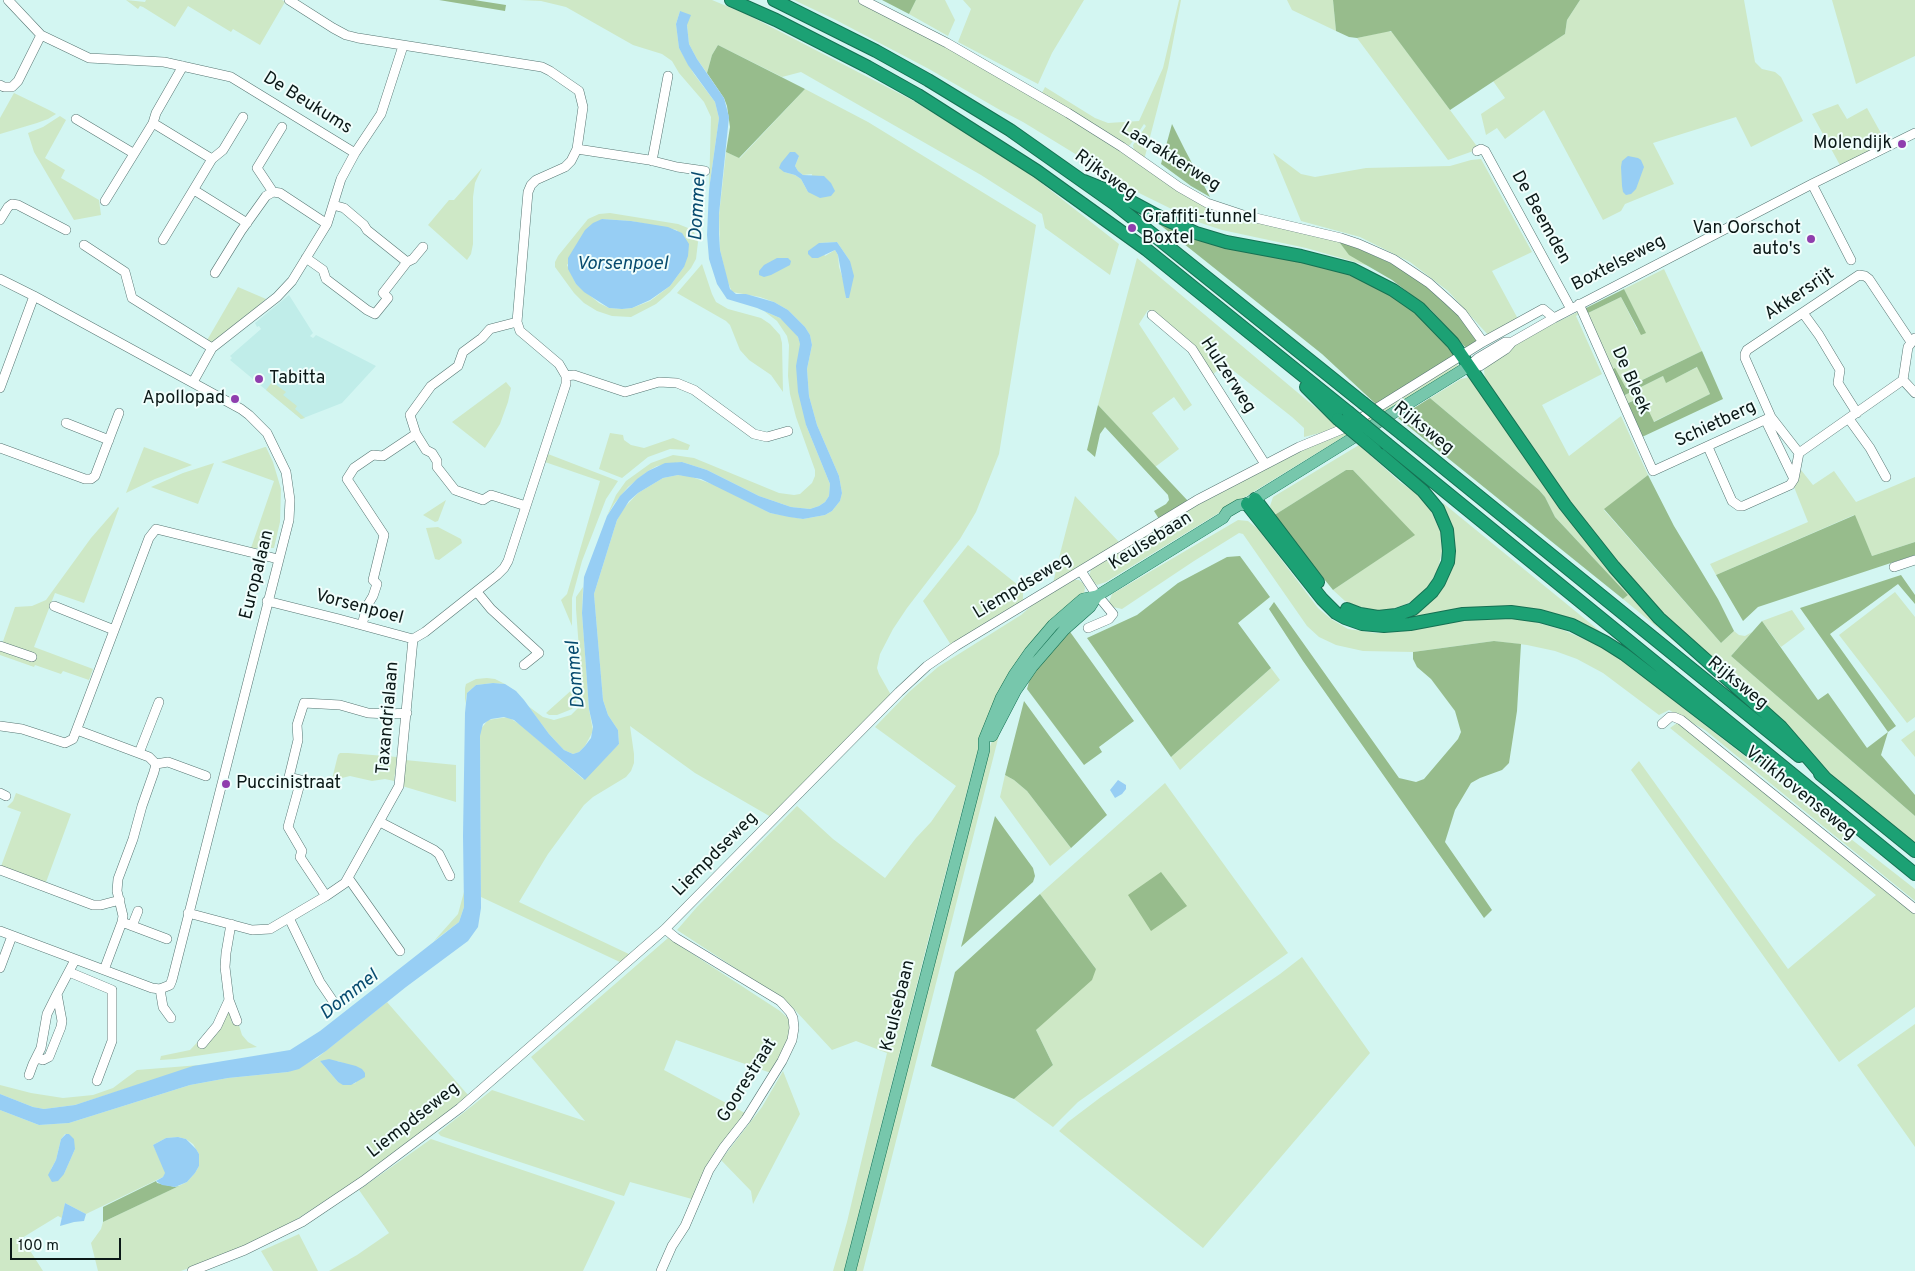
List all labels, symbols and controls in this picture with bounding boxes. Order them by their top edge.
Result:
street label: De Beukums [258,68,356,140]
street label: Laarakkerweg [1116,119,1224,197]
place label: Molendijk [1813,133,1892,155]
marker: Molendijk [1896,138,1908,150]
street label: Rijksweg [1070,146,1140,206]
street label: De Beemden [1505,168,1575,268]
water label: Dommel [686,172,712,242]
place label: Graffiti-tunnel Boxtel [1142,207,1257,250]
place label: Van Oorschot auto's [1692,218,1801,260]
marker: Graffiti-tunnel Boxtel [1126,222,1138,234]
street label: Boxtelseweg [1568,231,1670,297]
marker: Van Oorschot auto's [1805,233,1817,245]
water label: Vorsenpoel [576,254,668,276]
street label: Akkersrijt [1761,264,1839,326]
street label: Hulzerweg [1194,334,1260,418]
street label: De Bleek [1606,344,1654,418]
place label: Tabitta [269,368,325,390]
marker: Tabitta [253,373,265,385]
place label: Apollopad [143,388,225,410]
marker: Apollopad [229,393,241,405]
street label: Schietberg [1672,397,1760,453]
street label: Rijksweg [1388,398,1458,460]
street label: Keulsebaan [1106,508,1196,576]
street label: Europalaan [236,528,280,622]
street label: Liempdseweg [970,549,1076,625]
street label: Vorsenpoel [313,586,405,630]
water label: Dommel [563,640,591,710]
street label: Rijksweg [1702,653,1772,715]
street label: Taxandrialaan [373,661,405,775]
street label: Vrilkhovenseweg [1740,743,1860,845]
place label: Puccinistraat [236,773,341,795]
marker: Puccinistraat [220,778,232,790]
street label: Liempdseweg [669,808,763,902]
street label: Keulsebaan [877,958,921,1054]
water label: Dommel [316,966,384,1026]
street label: Goorestraat [714,1035,782,1127]
street label: Liempdseweg [364,1078,464,1164]
scale bar [12,1228,124,1260]
text: 100 m [18,1237,59,1256]

